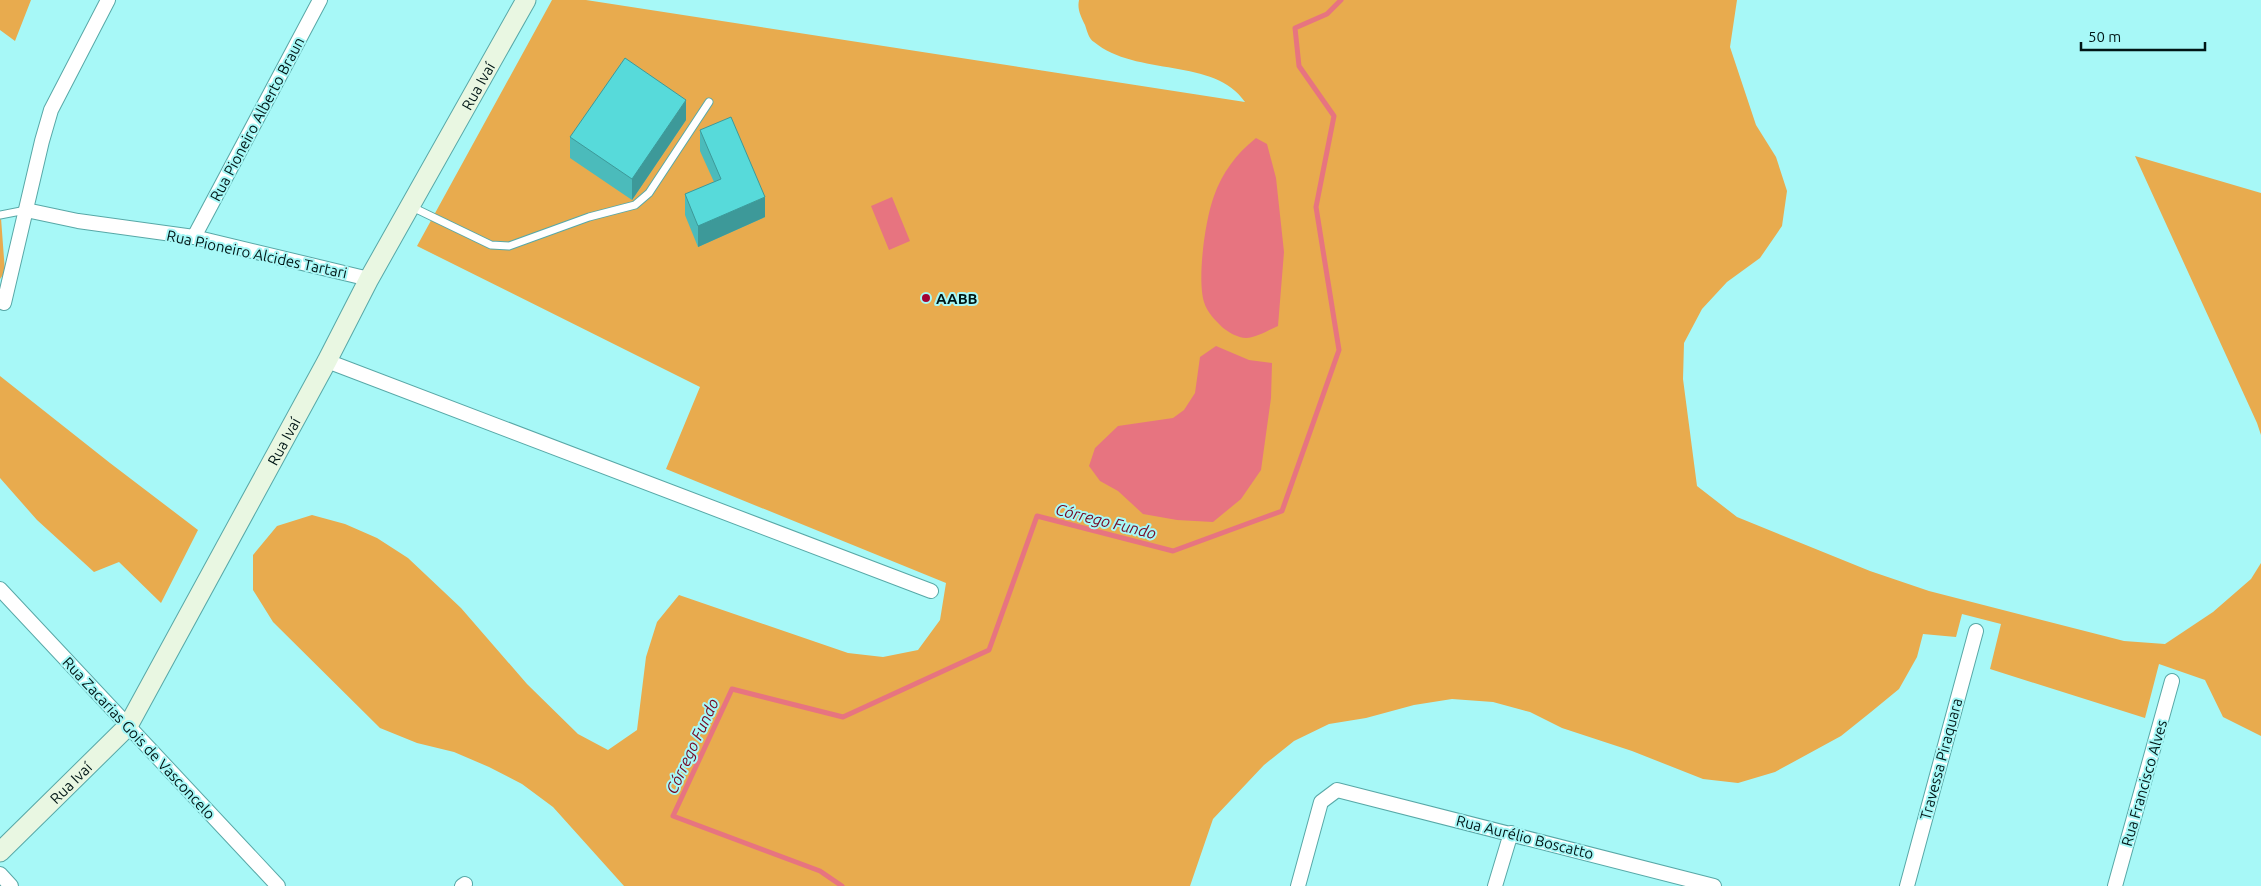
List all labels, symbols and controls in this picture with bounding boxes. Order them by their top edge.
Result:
scale bar [2081,20,2205,52]
text: 50 m [2088,28,2121,45]
street label: Rua Pioneiro Alberto Braun [206,34,308,204]
street label: Rua Ivaí [458,59,498,113]
street label: Rua Pioneiro Alcides Tartari [165,227,349,281]
place label: AABB [936,290,978,307]
marker: AABB [920,292,932,304]
street label: Rua Ivaí [263,414,303,468]
water label: Córrego Fundo [1054,500,1158,542]
street label: Rua Zacarias Gois de Vasconcelo [59,653,219,823]
water label: Córrego Fundo [662,695,722,796]
street label: Travessa Piraquara [1917,696,1965,822]
street label: Rua Francisco Alves [2118,718,2170,848]
street label: Rua Ivaí [46,758,95,807]
street label: Rua Aurélio Boscatto [1454,812,1596,862]

